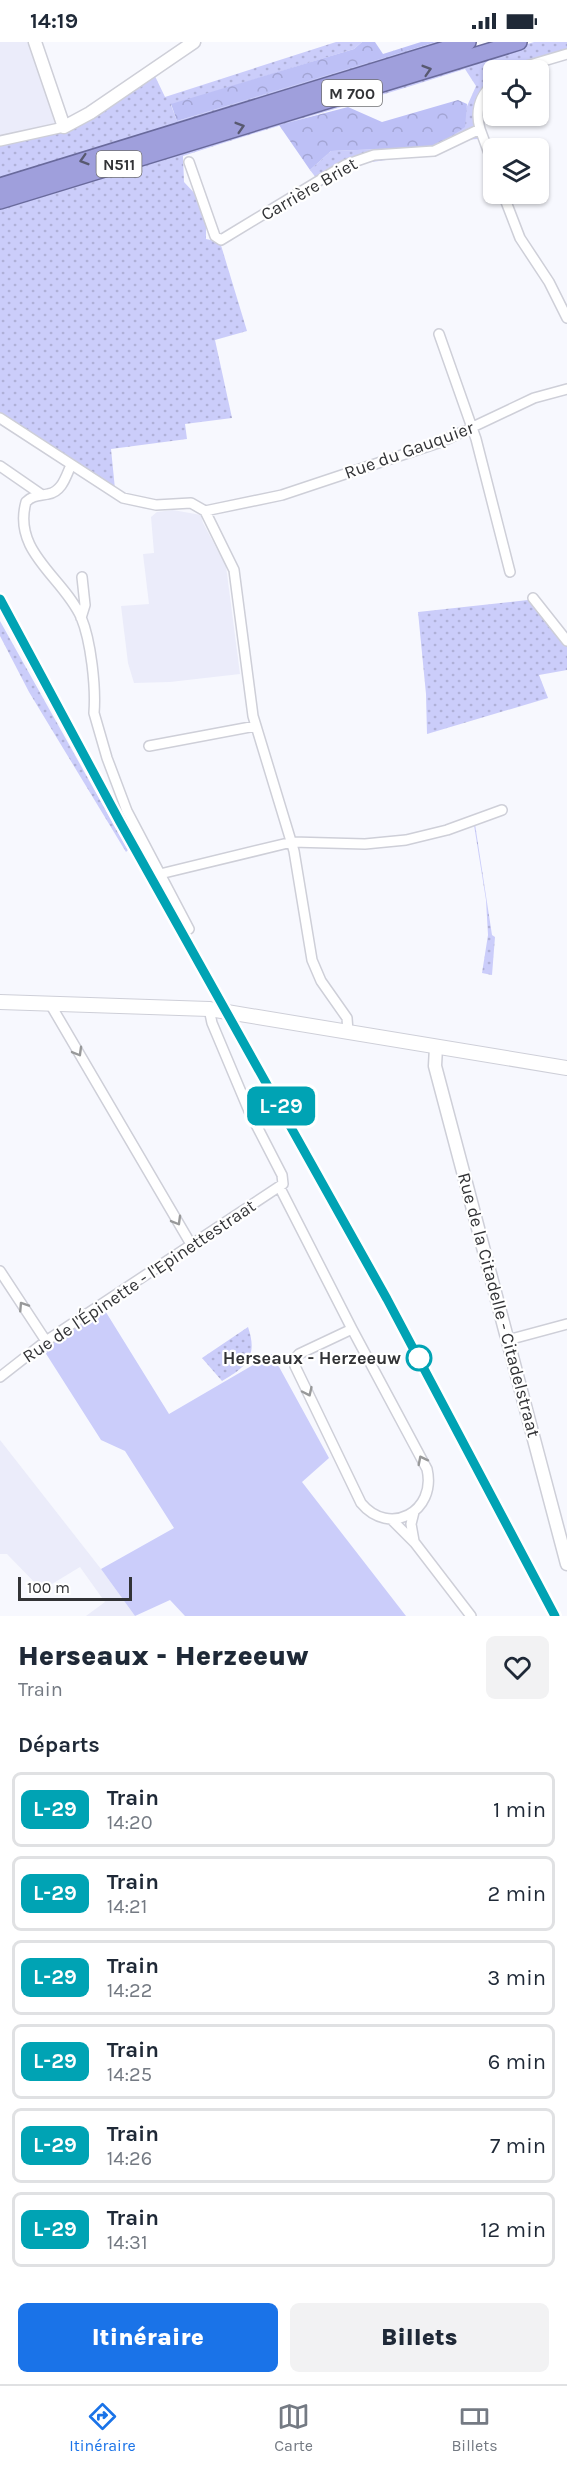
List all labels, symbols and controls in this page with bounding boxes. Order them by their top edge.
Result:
text: 14:19 [30,8,78,34]
map controls [483,60,549,204]
button: locate [483,60,549,126]
one-way arrow [421,65,432,77]
road number: M 700 [322,80,382,106]
one-way arrow [234,122,245,134]
button: layers [483,138,549,204]
road number: N511 [96,151,142,177]
street label: Carrière Briet [257,152,361,225]
one-way arrow [79,153,90,165]
street label: Rue du Gauquier [341,416,477,484]
one-way arrow [71,1046,83,1057]
line badge: L-29 [239,1086,323,1126]
text: L-29 [259,1094,303,1118]
street label: Rue de la Citadelle - Citadelstraat [453,1170,545,1440]
street label: Rue de l'Épinette - l'Epinettestraat [18,1194,260,1367]
one-way arrow [170,1215,181,1225]
one-way arrow [18,1302,30,1312]
marker: Herseaux - Herzeeuw [406,1345,432,1371]
place label: Herseaux - Herzeeuw [223,1347,401,1369]
one-way arrow [300,1385,312,1396]
one-way arrow [418,1455,430,1466]
scale bar [18,1574,132,1602]
text: 100 m [27,1578,70,1597]
button: heart [486,1636,549,1699]
text: Herseaux - Herzeeuw [18,1639,308,1672]
text: Train [18,1678,63,1701]
text: Départs [18,1732,100,1758]
text: Train [107,1785,159,1811]
text: L-29 [33,1797,77,1821]
text: 1 min [493,1797,546,1823]
text: 14:20 [107,1811,153,1834]
text: Train [107,1869,159,1895]
text: L-29 [33,1881,77,1905]
text: 2 min [488,1881,546,1907]
text: 14:21 [107,1895,147,1918]
text: Train [107,1953,159,1979]
text: L-29 [33,1965,77,1989]
text: 3 min [487,1965,546,1991]
text: 14:22 [107,1979,152,2002]
text: Train [107,2037,159,2063]
text: L-29 [33,2049,77,2073]
text: 6 min [488,2049,546,2075]
text: 14:25 [107,2063,152,2086]
text: Train [107,2121,159,2147]
text: L-29 [33,2133,77,2157]
text: 7 min [490,2133,546,2159]
text: 14:26 [107,2147,152,2170]
text: Train [107,2205,159,2231]
text: L-29 [33,2217,77,2241]
text: 12 min [480,2217,546,2243]
text: 14:31 [107,2231,148,2254]
button: Itinéraire [18,2303,278,2372]
button: Billets [290,2303,549,2372]
tab: Itinéraire [69,2400,136,2455]
tab: Carte [274,2400,313,2455]
tab: Billets [451,2400,498,2455]

